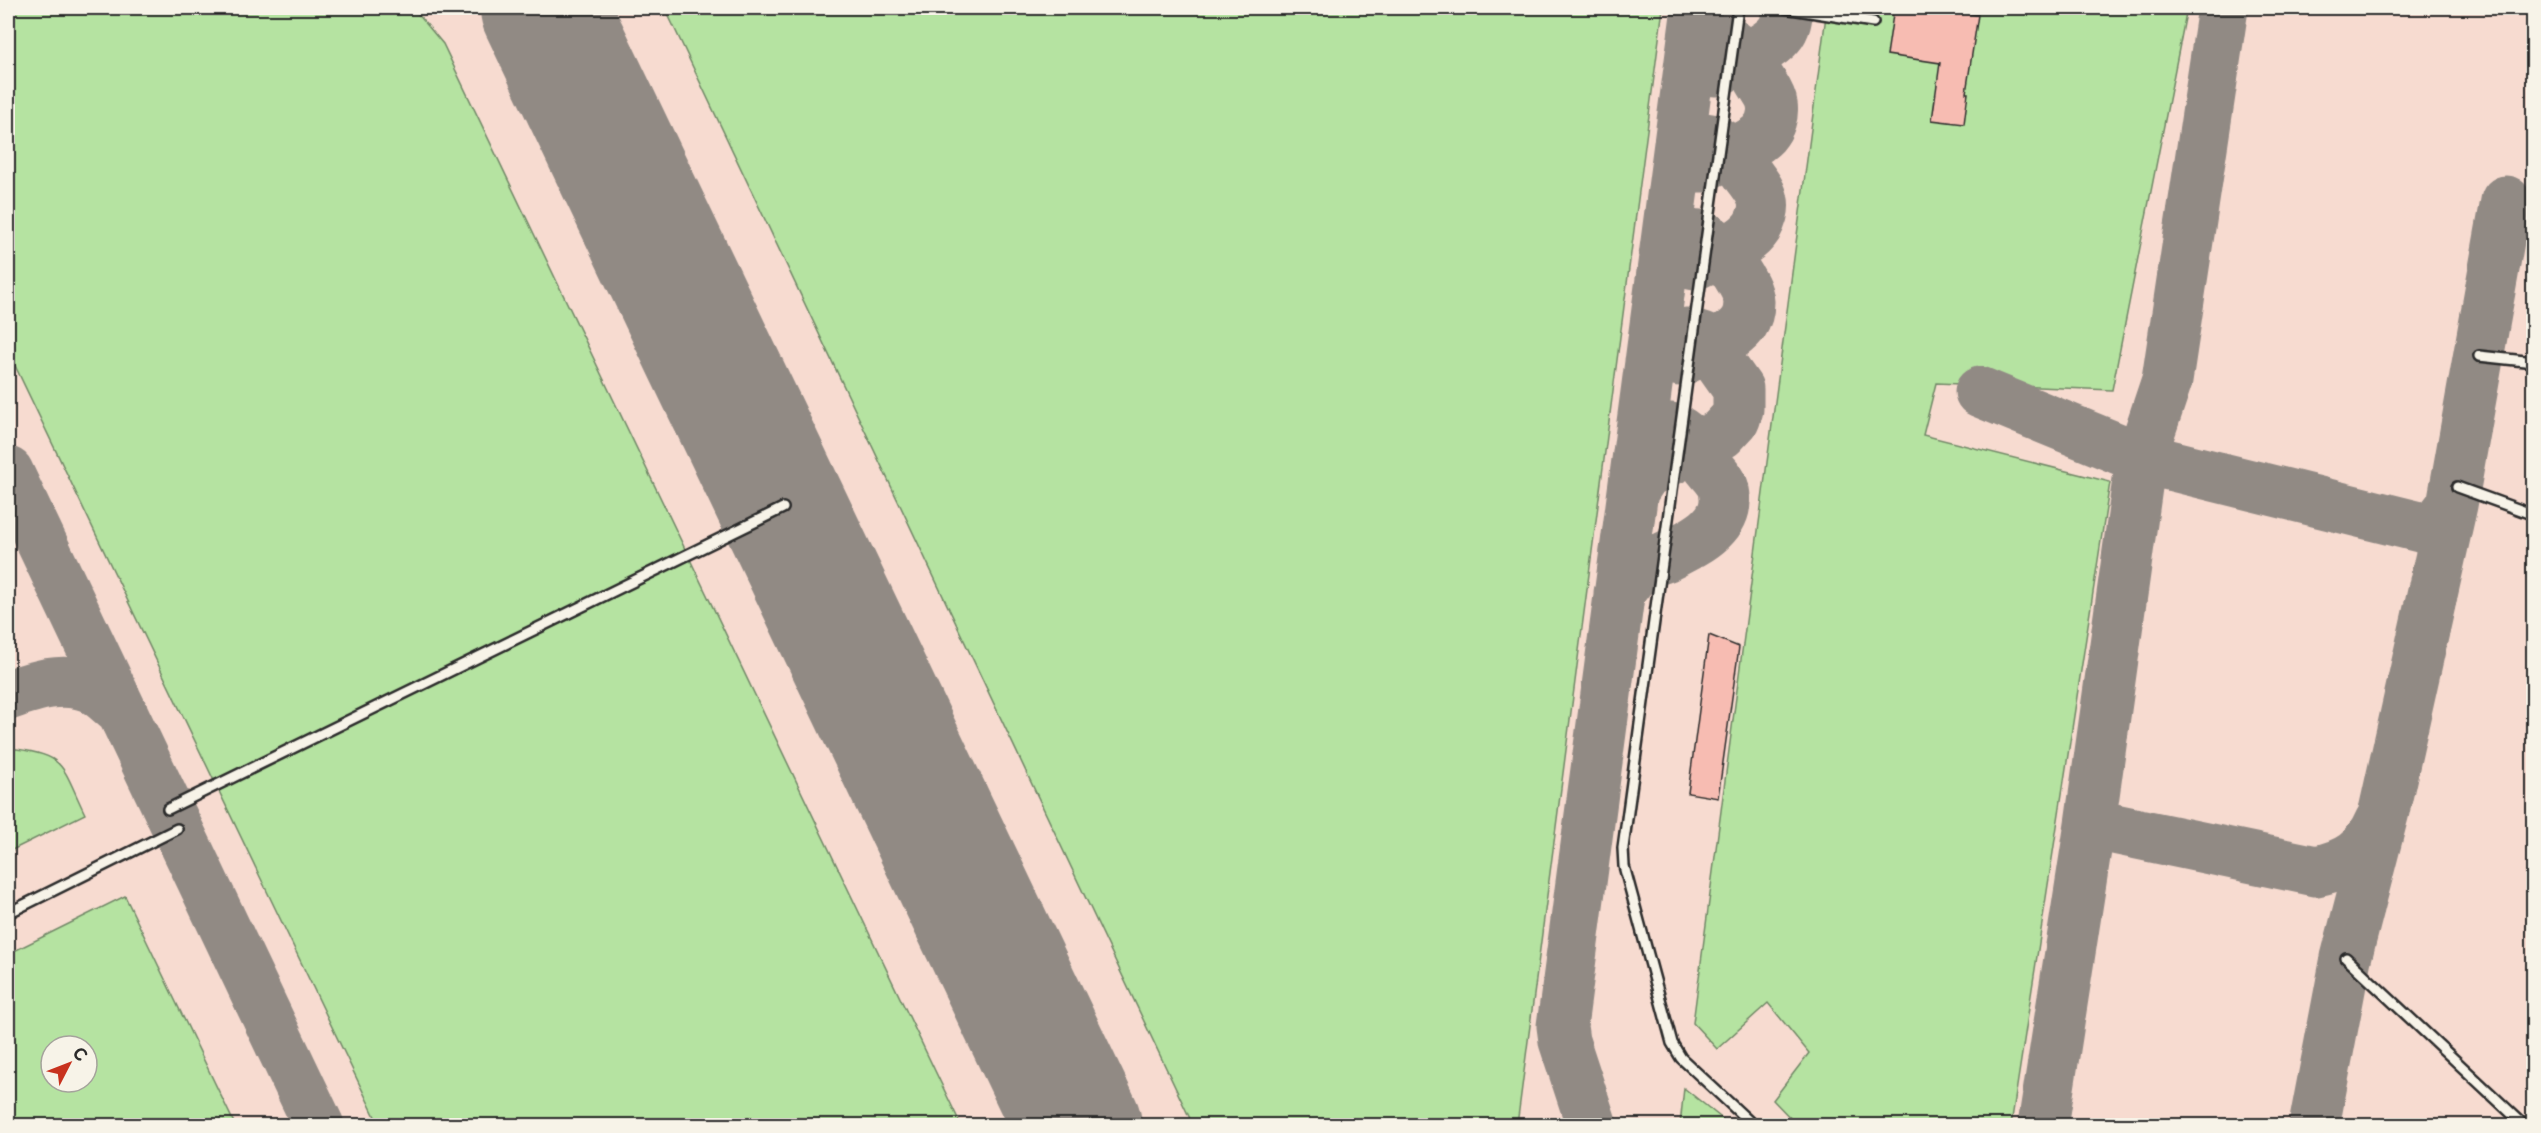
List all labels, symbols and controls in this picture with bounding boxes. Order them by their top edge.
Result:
north arrow [39,1034,99,1094]
text: С [68,1041,94,1066]

